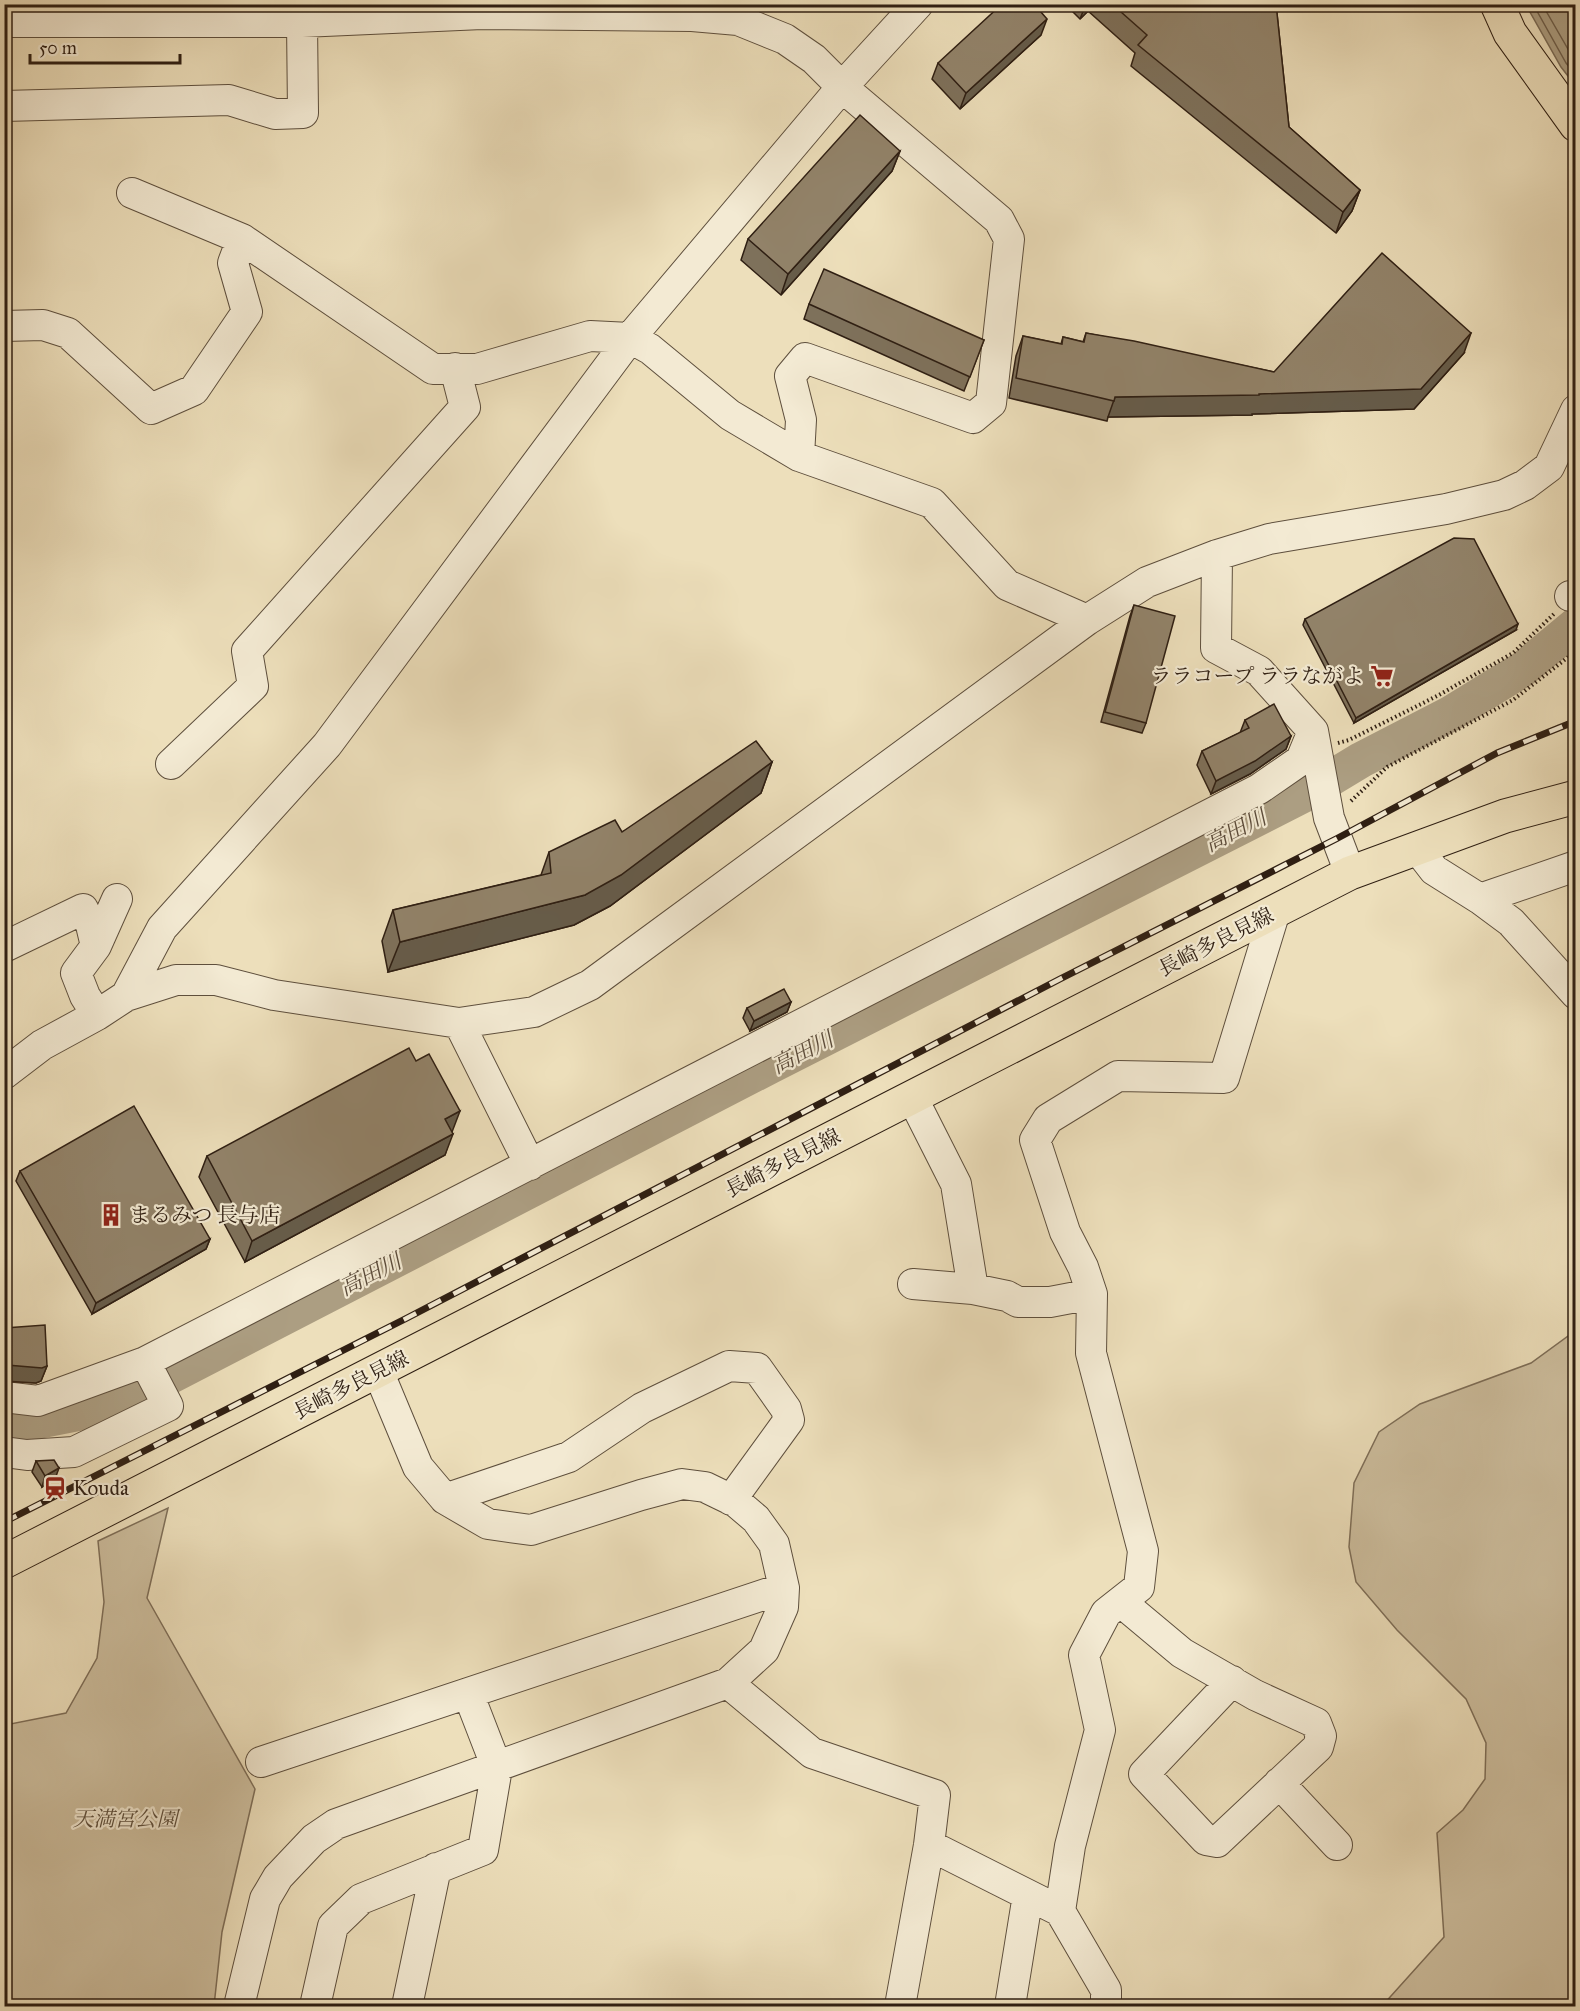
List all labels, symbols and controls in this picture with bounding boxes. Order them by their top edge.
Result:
scale bar [30,27,180,65]
text: 50 m [39,37,77,59]
place label: ララコープ ララながよ [1151,663,1364,689]
supermarket icon: ララコープ ララながよ [1369,663,1395,689]
water label: 高田川 [1200,803,1273,857]
street label: 長崎多良見線 [1154,902,1278,982]
water label: 高田川 [767,1025,840,1079]
street label: 長崎多良見線 [721,1123,845,1203]
building icon: まるみつ 長与店 [98,1202,124,1228]
place label: まるみつ 長与店 [129,1202,280,1228]
water label: 高田川 [335,1247,408,1301]
street label: 長崎多良見線 [289,1345,413,1425]
station icon: Kouda [42,1475,68,1501]
place label: Kouda [73,1475,129,1501]
park label: 天満宮公園 [73,1806,180,1832]

